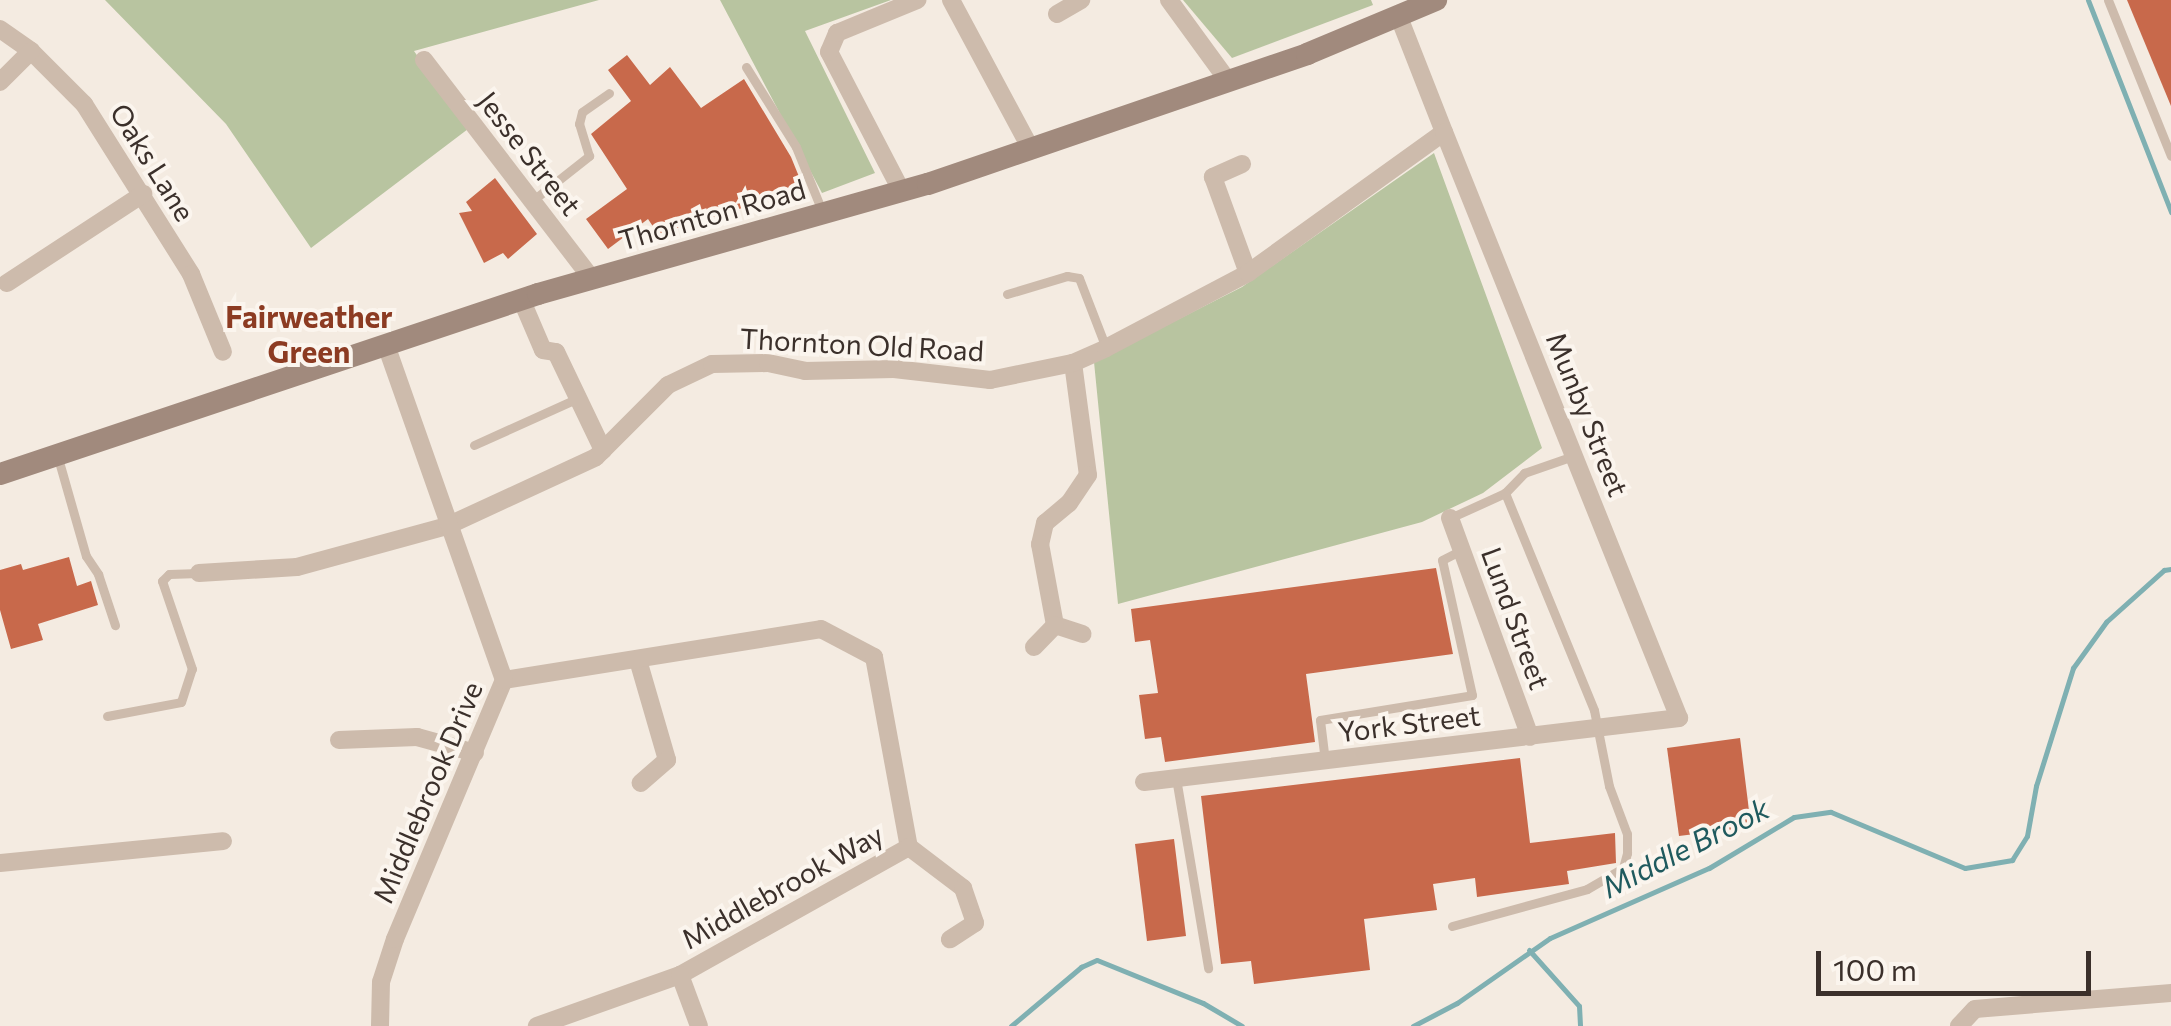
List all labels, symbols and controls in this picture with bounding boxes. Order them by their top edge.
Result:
street label: Jesse Street [471,84,589,222]
street label: Oaks Lane [104,97,202,227]
street label: Thornton Road [615,171,809,257]
district label: Fairweather Green [225,298,393,368]
street label: Thornton Old Road [739,321,985,367]
street label: Munby Street [1540,327,1636,501]
street label: Lund Street [1475,543,1557,693]
street label: Middlebrook Drive [365,676,489,908]
street label: York Street [1336,698,1482,748]
water label: Middle Brook [1595,789,1775,905]
street label: Middlebrook Way [675,817,889,955]
scale bar [1821,931,2096,993]
text: 100 m [1833,950,1917,987]

